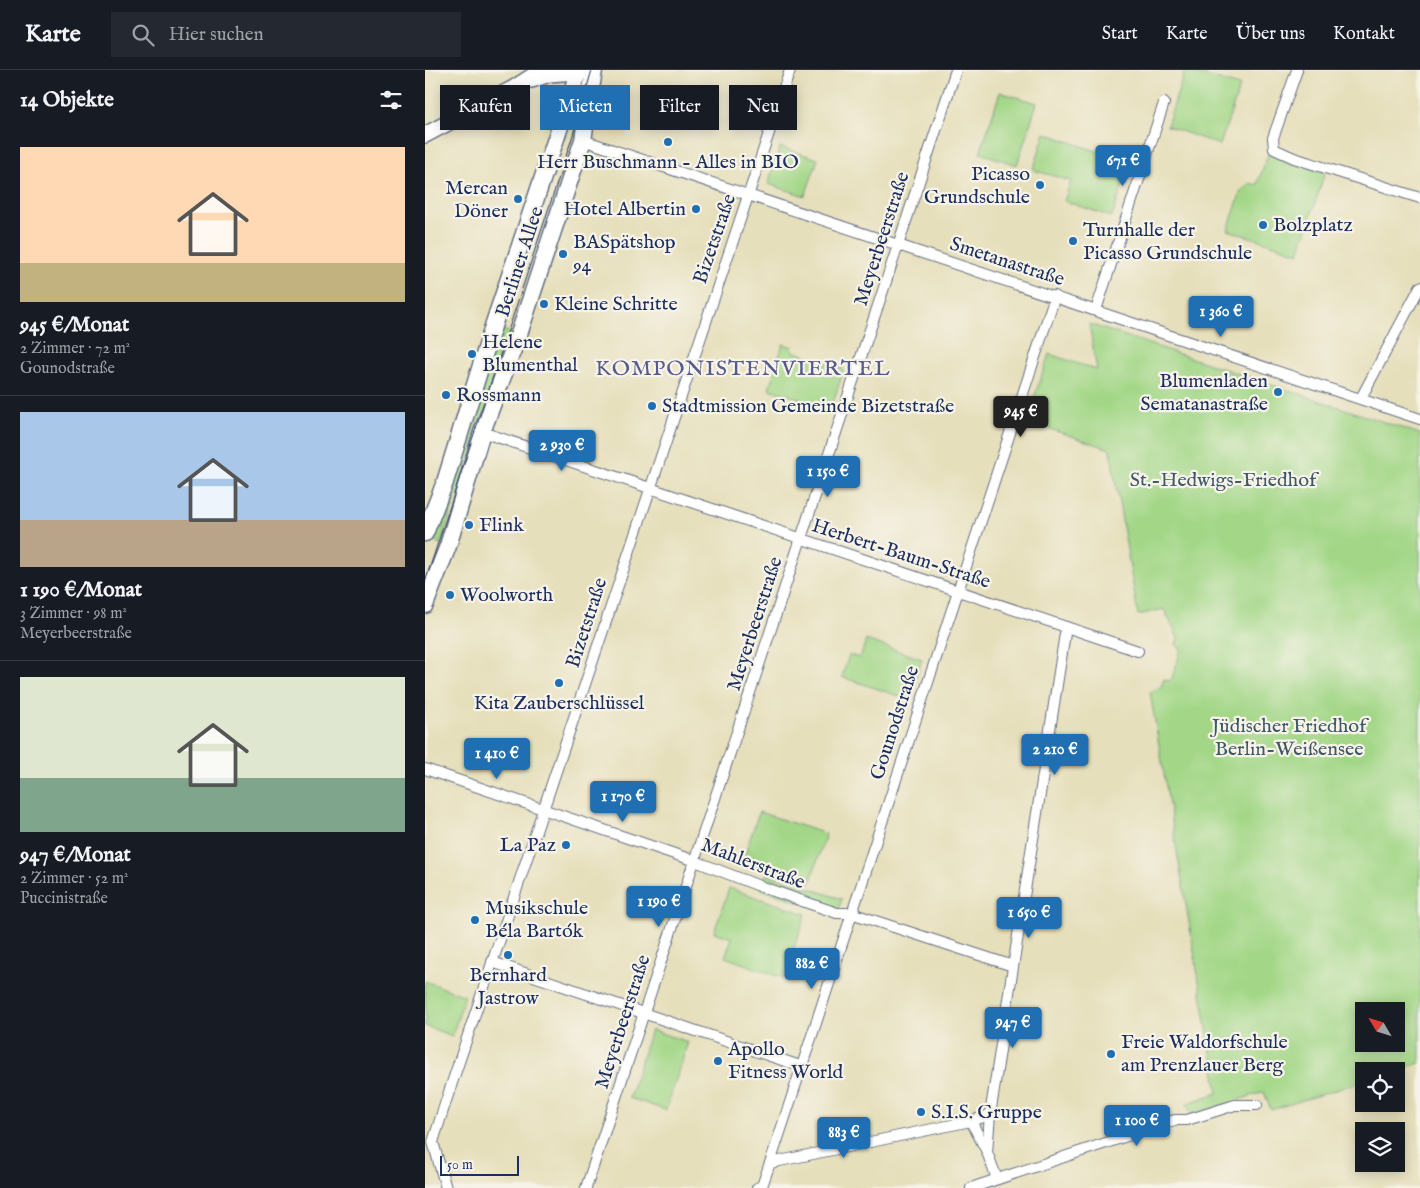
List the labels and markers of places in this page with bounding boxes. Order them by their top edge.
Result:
marker: Herr Buschmann - Alles in BIO [662,136,674,148]
pin: 671 € [1088,144,1158,187]
place label: Herr Buschmann - Alles in BIO [537,150,799,175]
place label: Picasso Grundschule [924,162,1030,210]
place label: Mercan Döner [445,176,509,224]
marker: Picasso Grundschule [1034,179,1046,191]
marker: Mercan Döner [512,193,524,205]
place label: Hotel Albertin [563,197,686,222]
marker: Hotel Albertin [690,203,702,215]
place label: Bolzplatz [1273,213,1353,238]
place label: Turnhalle der Picasso Grundschule [1083,218,1252,266]
marker: Bolzplatz [1257,219,1269,231]
place label: BASpätshop 94 [572,230,676,278]
marker: Turnhalle der Picasso Grundschule [1067,235,1079,247]
marker: BASpätshop 94 [557,248,569,260]
place label: Kleine Schritte [554,292,678,317]
pin: 1 360 € [1175,296,1267,338]
marker: Kleine Schritte [538,298,550,310]
place label: Helene Blumenthal [482,330,578,378]
marker: Helene Blumenthal [466,348,478,360]
place label: Blumenladen Sematanastraße [1140,369,1268,417]
place label: Rossmann [456,383,542,408]
marker: Blumenladen Sematanastraße [1272,386,1284,398]
marker: Rossmann [440,389,452,401]
place label: Stadtmission Gemeinde Bizetstraße [662,394,954,419]
pin: 945 € [986,396,1056,438]
marker: Stadtmission Gemeinde Bizetstraße [646,400,658,412]
pin: 2 930 € [516,430,608,472]
pin: 1 150 € [782,456,874,498]
place label: Flink [479,513,524,538]
marker: Flink [463,519,475,531]
place label: Woolworth [460,583,554,608]
marker: Woolworth [444,589,456,601]
marker: Kita Zauberschlüssel [553,677,565,689]
place label: Kita Zauberschlüssel [474,691,645,716]
pin: 2 210 € [1009,734,1101,776]
pin: 1 410 € [451,738,543,780]
pin: 1 170 € [577,780,669,823]
place label: La Paz [499,833,556,858]
marker: La Paz [560,839,572,851]
pin: 1 190 € [613,886,705,928]
place label: Musikschule Béla Bartók [485,896,588,944]
pin: 1 650 € [983,896,1075,939]
marker: Musikschule Béla Bartók [469,914,481,926]
pin: 882 € [777,948,847,990]
marker: Bernhard Jastrow [502,949,514,961]
place label: Bernhard Jastrow [469,963,547,1011]
pin: 947 € [978,1006,1048,1049]
place label: Freie Waldorfschule am Prenzlauer Berg [1121,1030,1288,1078]
place label: Apollo Fitness World [727,1037,844,1085]
marker: Freie Waldorfschule am Prenzlauer Berg [1105,1048,1117,1060]
marker: Apollo Fitness World [712,1055,724,1067]
place label: S.I.S. Gruppe [931,1100,1042,1125]
pin: 1 100 € [1091,1104,1183,1147]
marker: S.I.S. Gruppe [915,1106,927,1118]
pin: 883 € [809,1116,879,1159]

